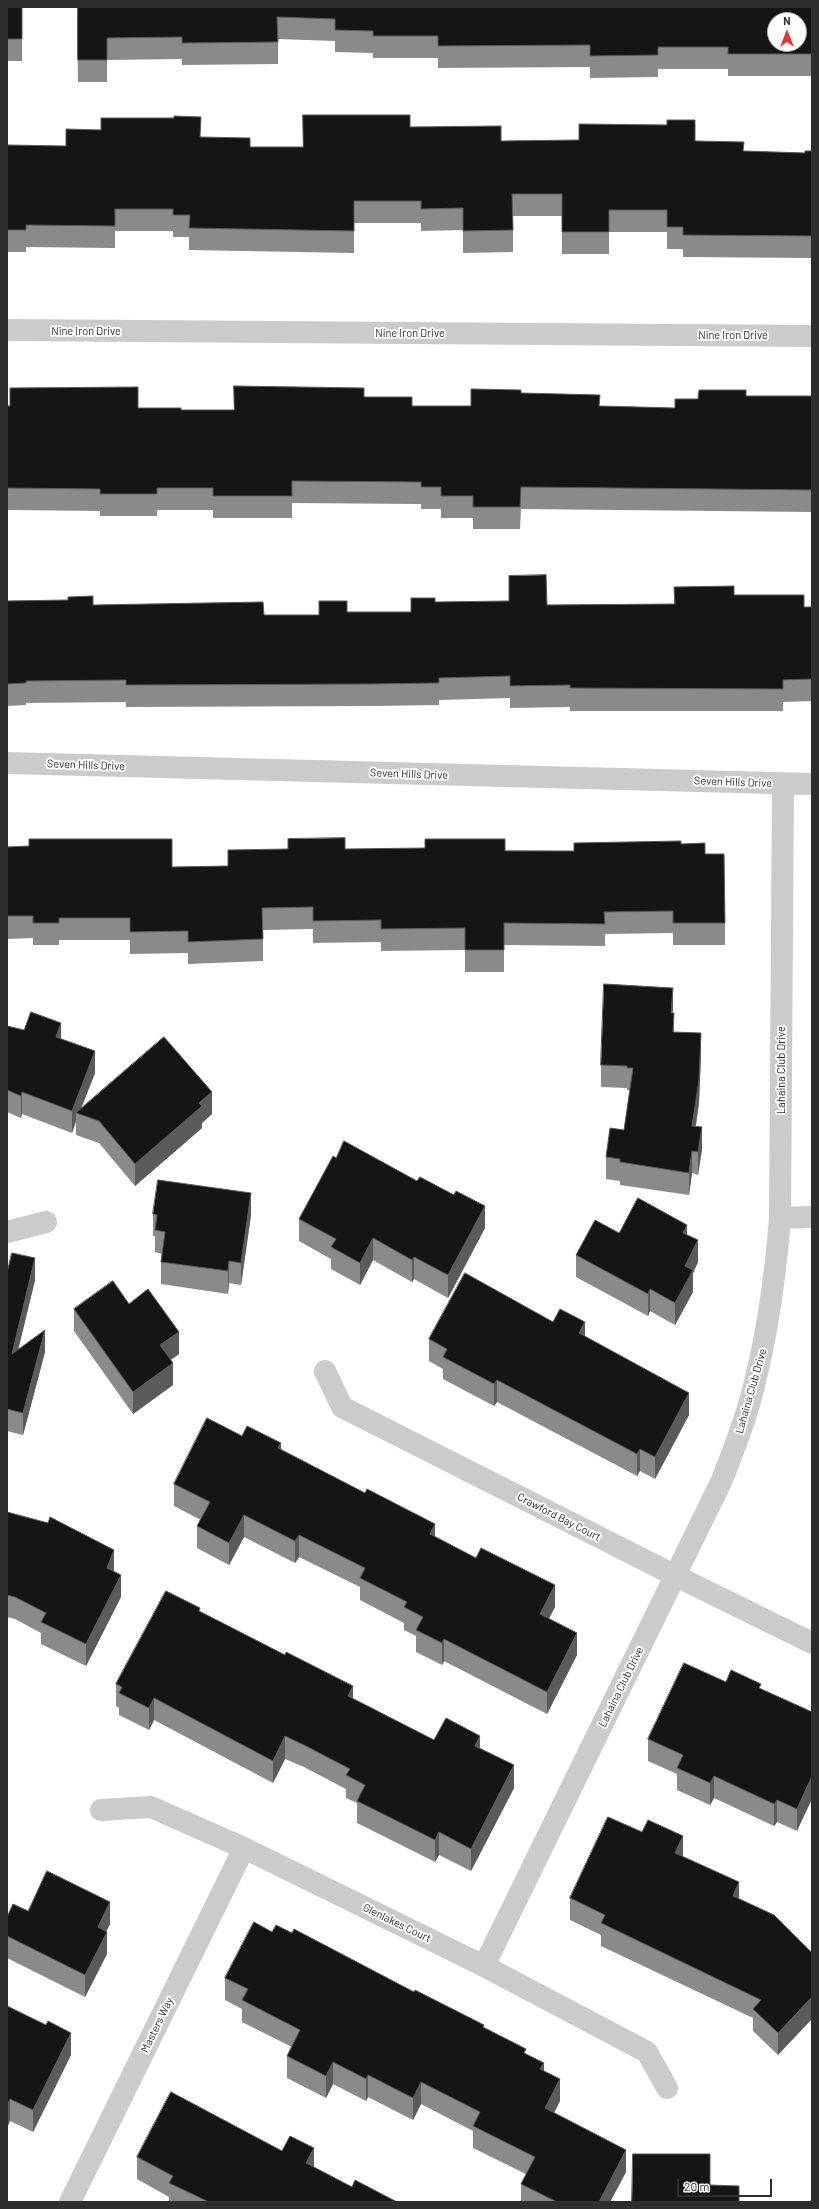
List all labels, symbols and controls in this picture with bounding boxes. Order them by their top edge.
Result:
north arrow [767,12,807,52]
text: N [783,14,791,27]
street label: Nine Iron Drive [51,324,121,338]
street label: Nine Iron Drive [375,326,445,340]
street label: Nine Iron Drive [698,328,768,342]
street label: Seven Hills Drive [47,757,125,773]
street label: Seven Hills Drive [370,766,448,782]
street label: Seven Hills Drive [694,774,772,790]
street label: Lahaina Club Drive [774,1026,788,1114]
street label: Lahaina Club Drive [733,1347,769,1435]
street label: Crawford Bay Court [515,1490,603,1544]
street label: Lahaina Club Drive [596,1645,646,1729]
street label: Glenlakes Court [361,1901,433,1945]
street label: Masters Way [138,1995,176,2055]
scale bar [679,2171,774,2197]
text: 20 m [684,2179,710,2193]

